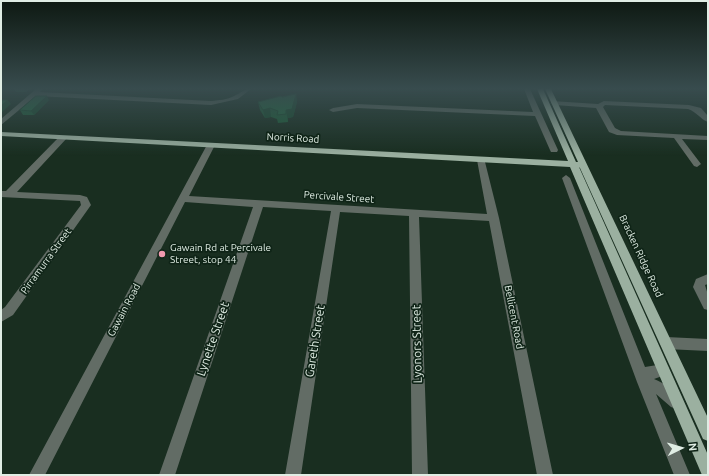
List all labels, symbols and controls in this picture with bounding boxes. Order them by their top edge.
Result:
street label: Norris Road [266,131,320,145]
street label: Percivale Street [303,189,375,205]
street label: Bracken Ridge Road [617,213,665,299]
street label: Pirramurra Street [18,226,74,296]
place label: Gawain Rd at Percivale Street, stop 44 [170,242,271,266]
marker: Gawain Rd at Percivale Street, stop 44 [157,249,167,259]
street label: Gawain Road [105,282,143,338]
street label: Bellicent Road [502,284,526,350]
street label: Lynette Street [194,300,232,378]
street label: Gareth Street [302,304,328,378]
street label: Lyonors Street [409,305,425,383]
north arrow [661,428,701,468]
text: N [687,442,699,452]

